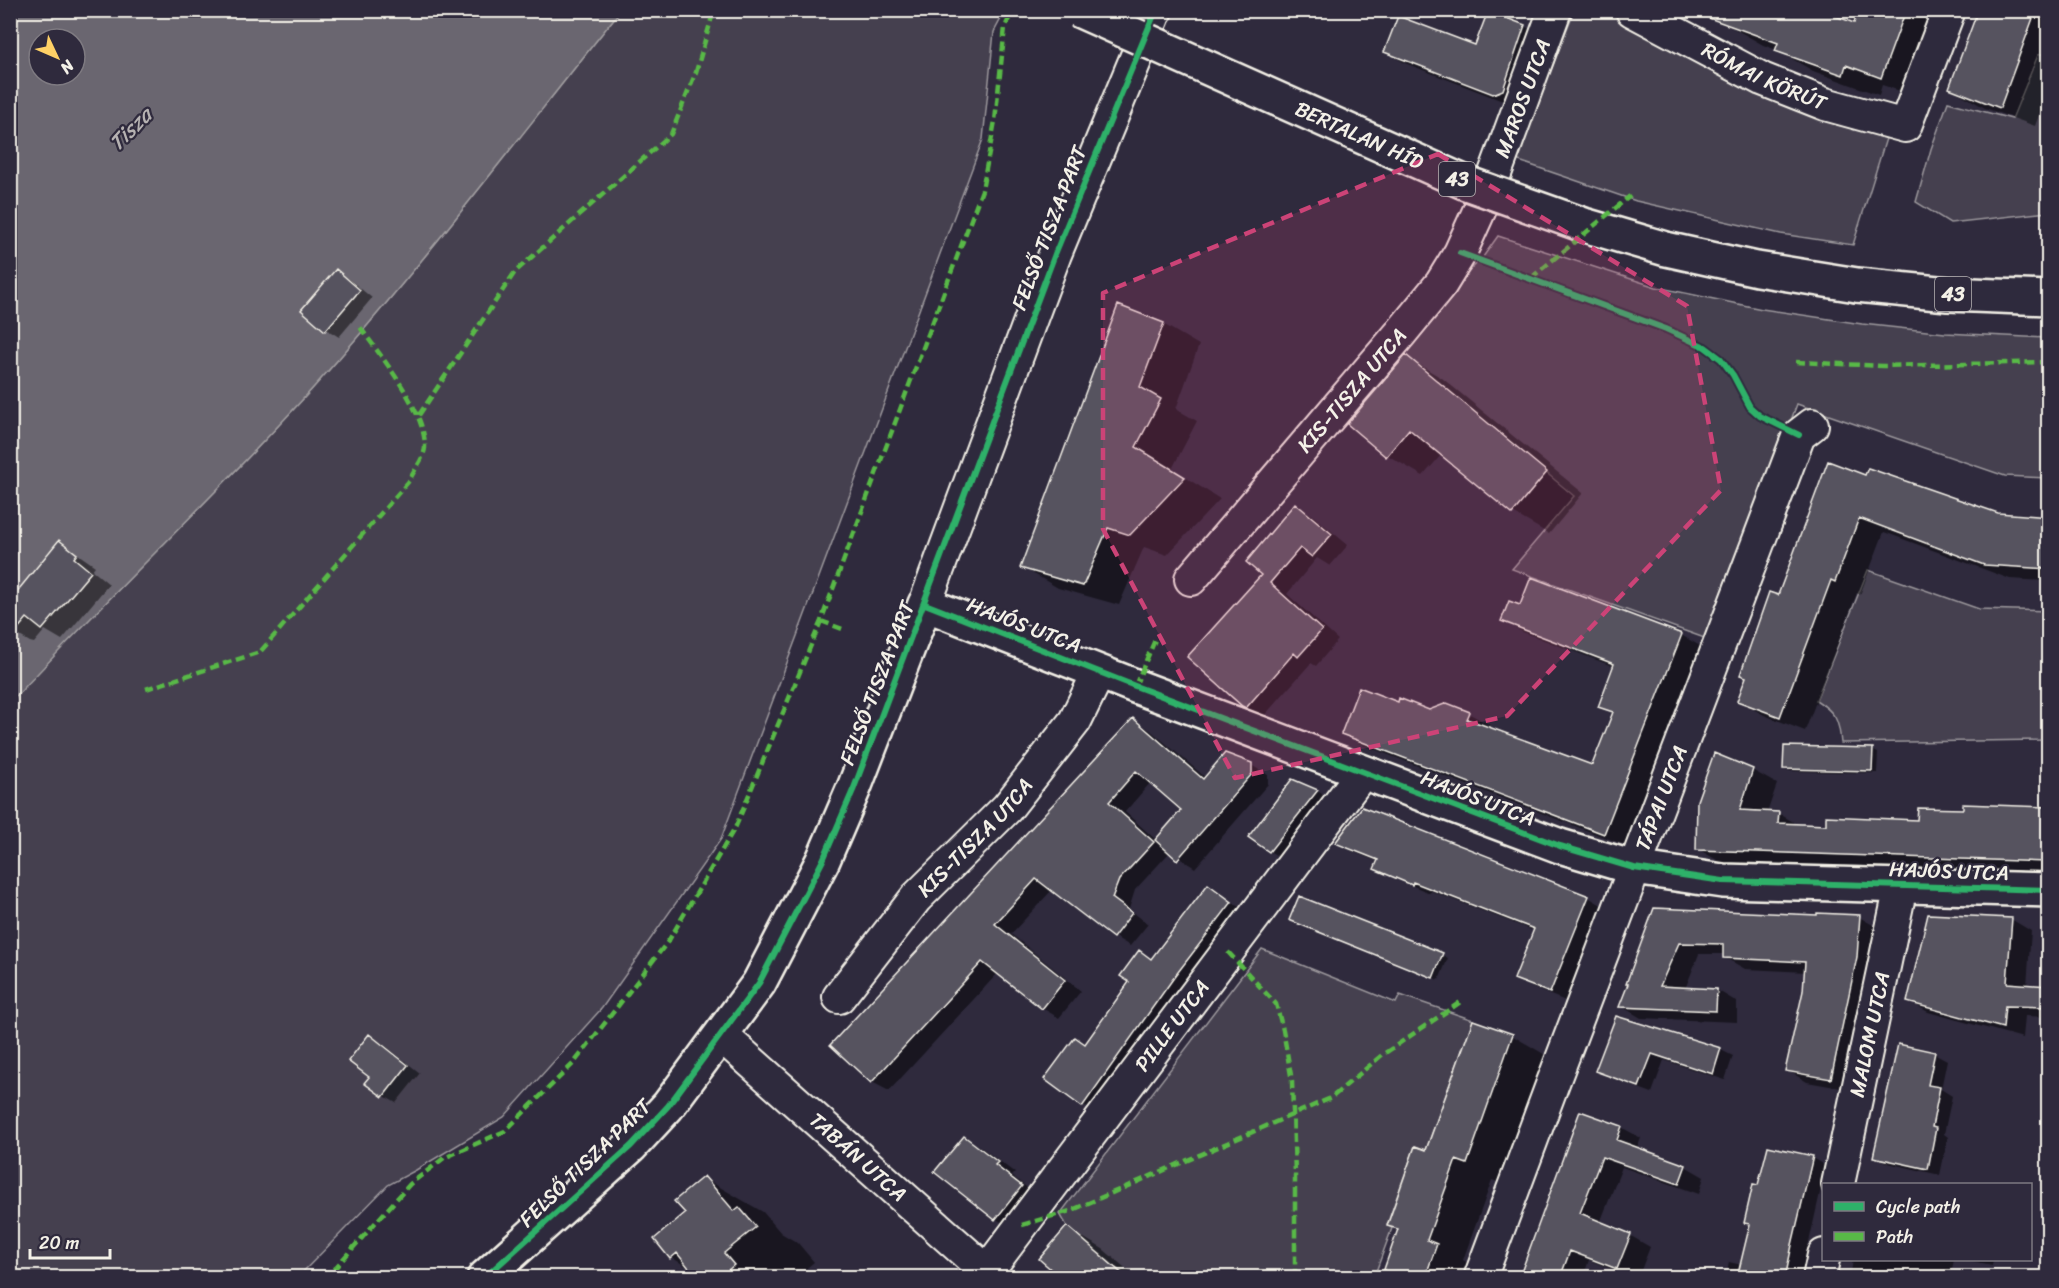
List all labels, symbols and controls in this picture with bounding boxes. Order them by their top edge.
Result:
north arrow [27,27,87,87]
street label: RÓMAI KÖRÚT [1695,31,1834,122]
street label: MAROS UTCA [1483,33,1562,163]
text: N [53,52,82,82]
street label: BERTALAN HÍD [1289,90,1430,181]
water label: Tisza [99,95,164,160]
street label: FELSŐ TISZA PART [1000,139,1098,316]
road number: 43 [1439,162,1475,196]
road number: 43 [1935,277,1971,311]
street label: KIS-TISZA UTCA [1287,319,1417,462]
street label: HAJÓS UTCA [961,586,1087,664]
street label: FELSŐ TISZA PART [828,594,926,771]
street label: TÁPAI UTCA [1624,740,1699,857]
street label: HAJÓS UTCA [1415,759,1541,837]
street label: KIS-TISZA UTCA [908,769,1043,907]
street label: HAJÓS UTCA [1888,850,2010,892]
street label: MALOM UTCA [1838,968,1901,1101]
street label: PILLE UTCA [1124,971,1220,1080]
street label: FELSŐ TISZA PART [509,1088,662,1237]
street label: TABÁN UTCA [800,1102,916,1212]
legend [1822,1183,2032,1261]
text: Cycle path [1876,1191,1960,1223]
text: Path [1876,1221,1913,1253]
scale bar [30,1222,110,1260]
text: 20 m [39,1227,79,1259]

